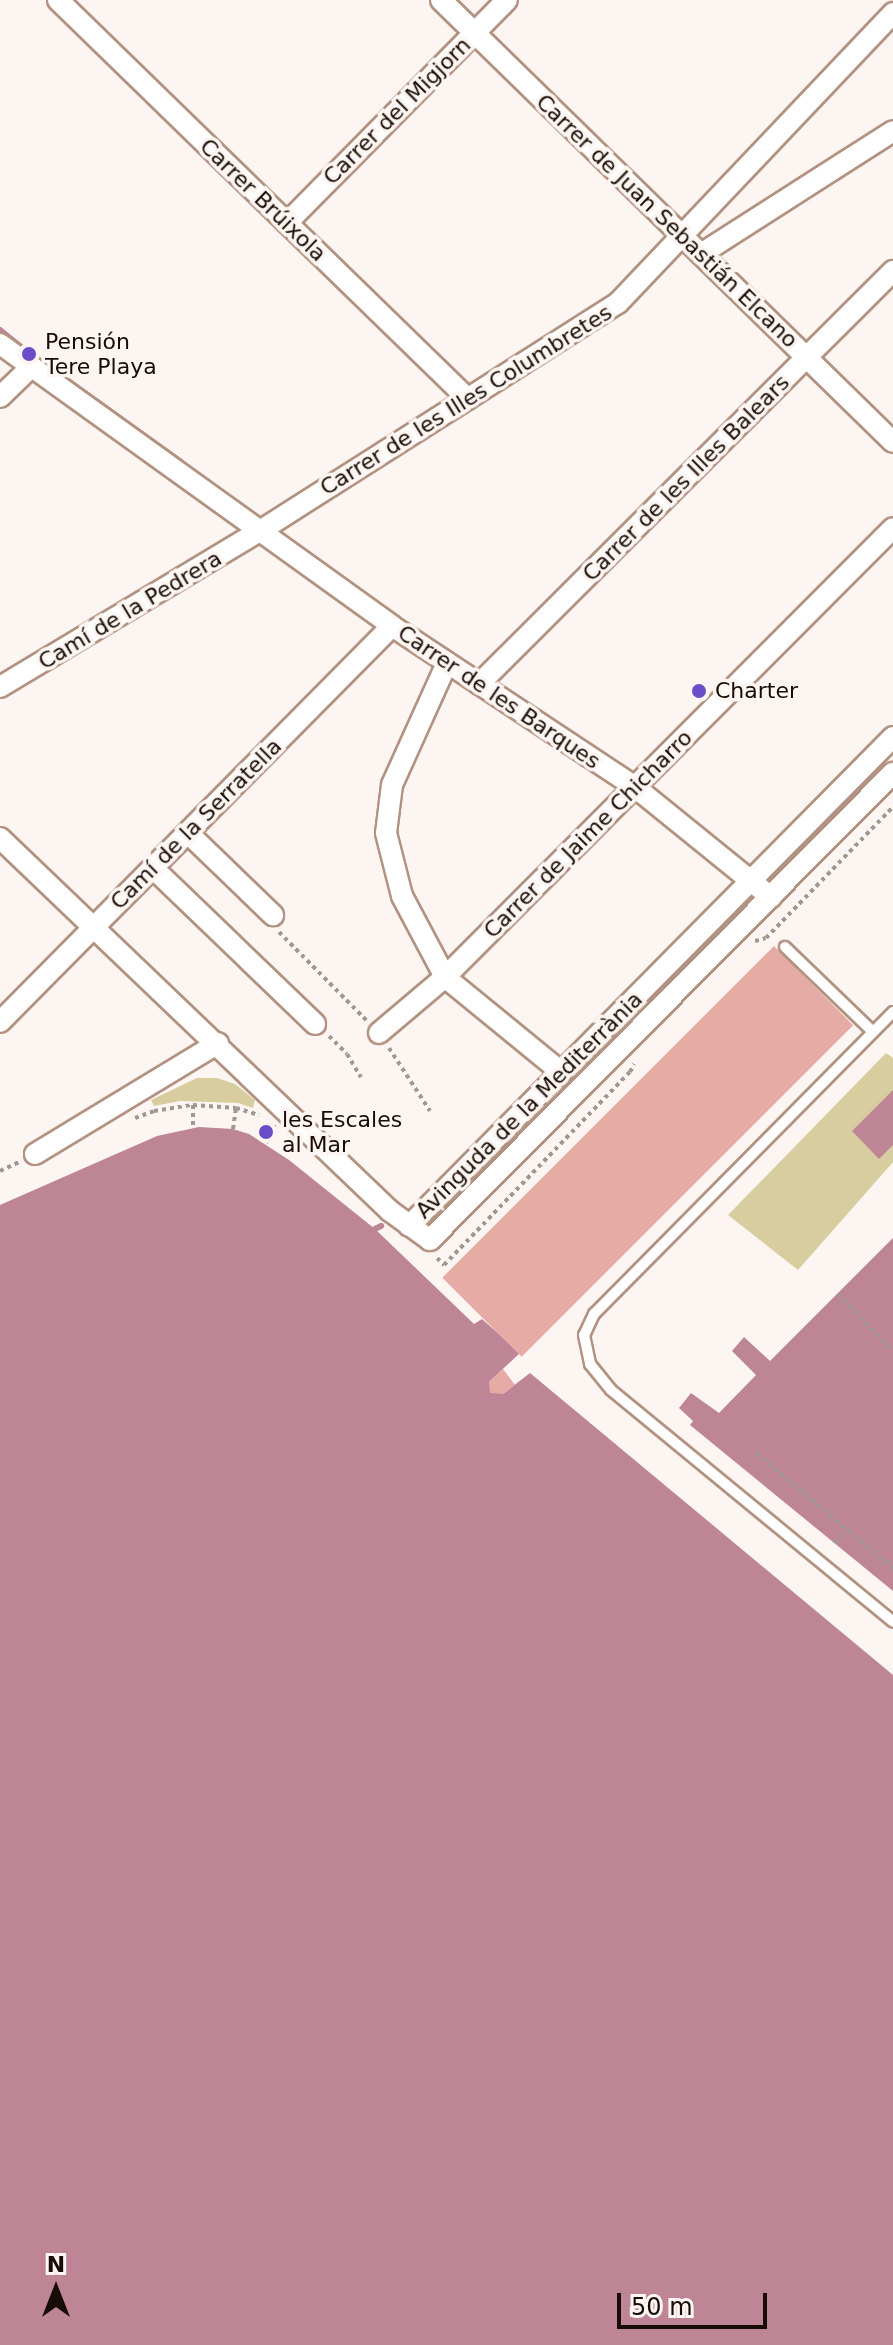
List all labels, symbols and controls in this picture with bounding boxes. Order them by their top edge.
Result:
street label: Carrer del Migjorn [318,32,476,190]
street label: Carrer de Juan Sebastián Elcano [531,89,803,353]
street label: Carrer Brúixola [194,133,332,267]
street label: Carrer de les Illes Columbretes [315,299,617,501]
place label: Pensión Tere Playa [45,328,157,380]
marker: Pensión Tere Playa [20,345,38,363]
street label: Carrer de les Illes Balears [577,369,795,587]
street label: Camí de la Pedrera [34,545,226,675]
street label: Carrer de les Barques [393,619,605,775]
place label: Charter [715,678,798,704]
marker: Charter [690,682,708,700]
street label: Carrer de Jaime Chicharro [478,724,698,944]
street label: Camí de la Serratella [105,733,287,915]
street label: Avinguda de la Mediterrània [410,986,648,1224]
place label: les Escales al Mar [282,1106,402,1158]
marker: les Escales al Mar [257,1123,275,1141]
north arrow [16,2249,96,2329]
text: N [47,2252,65,2277]
scale bar [621,2277,771,2327]
text: 50 m [631,2293,693,2321]

